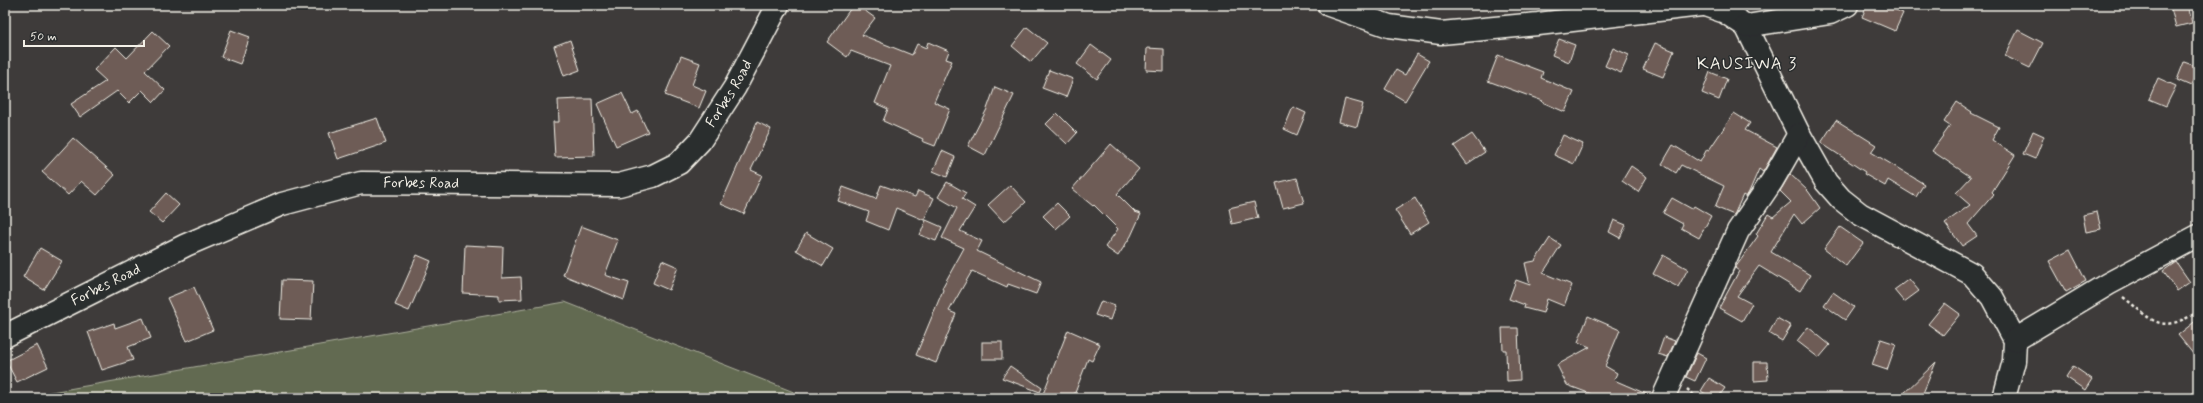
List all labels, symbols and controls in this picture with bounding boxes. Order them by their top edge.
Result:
scale bar [24,22,144,48]
text: 50 m [30,29,57,45]
district label: KAUSIWA 3 [1697,53,1797,75]
street label: Forbes Road [701,57,757,132]
street label: Forbes Road [383,173,459,194]
street label: Forbes Road [68,259,144,311]

